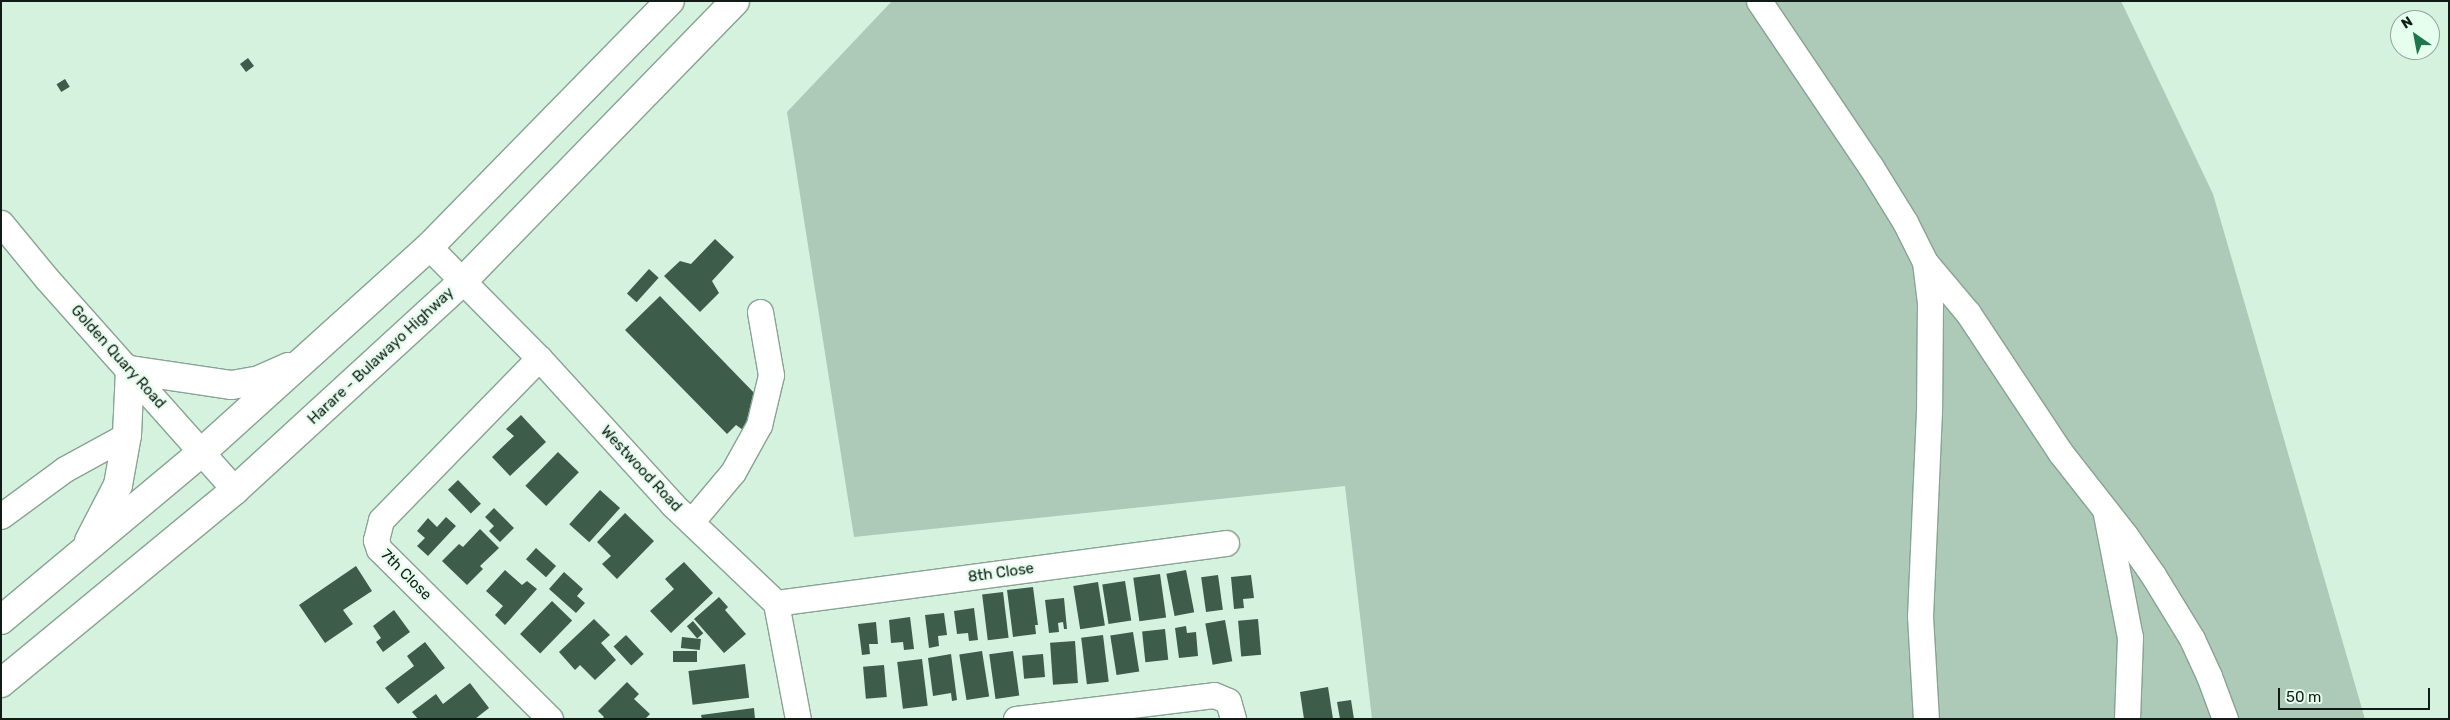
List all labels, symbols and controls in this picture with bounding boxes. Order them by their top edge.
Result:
north arrow [2390,10,2440,60]
text: N [2398,13,2416,33]
street label: Harare - Bulawayo Highway [304,284,458,428]
street label: Golden Quary Road [67,301,169,413]
street label: Westwood Road [597,422,685,516]
street label: 7th Close [377,546,435,604]
street label: 8th Close [967,559,1035,587]
scale bar [2280,678,2432,710]
text: 50 m [2286,688,2321,706]

